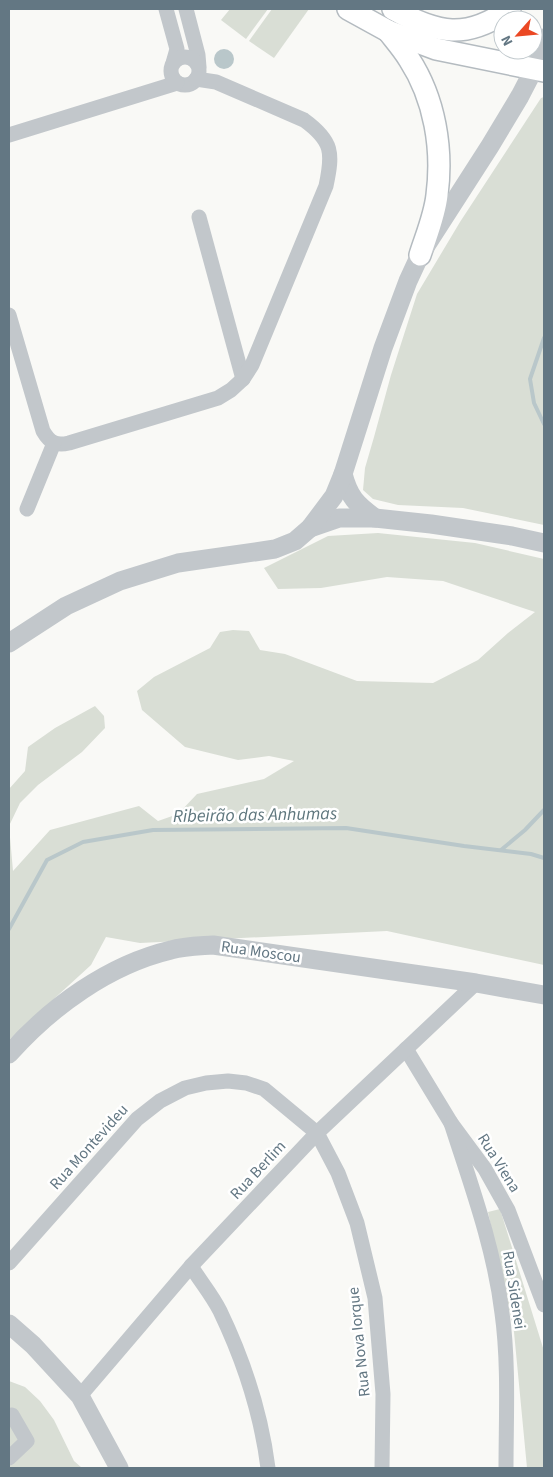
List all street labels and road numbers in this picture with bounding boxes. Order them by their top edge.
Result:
street label: Rua Moscou [220,936,302,968]
street label: Rua Montevideu [45,1099,133,1195]
street label: Rua Viena [472,1129,526,1197]
street label: Rua Berlim [225,1136,291,1204]
street label: Rua Sidenei [497,1249,531,1331]
street label: Rua Nova Iorque [342,1286,376,1398]

